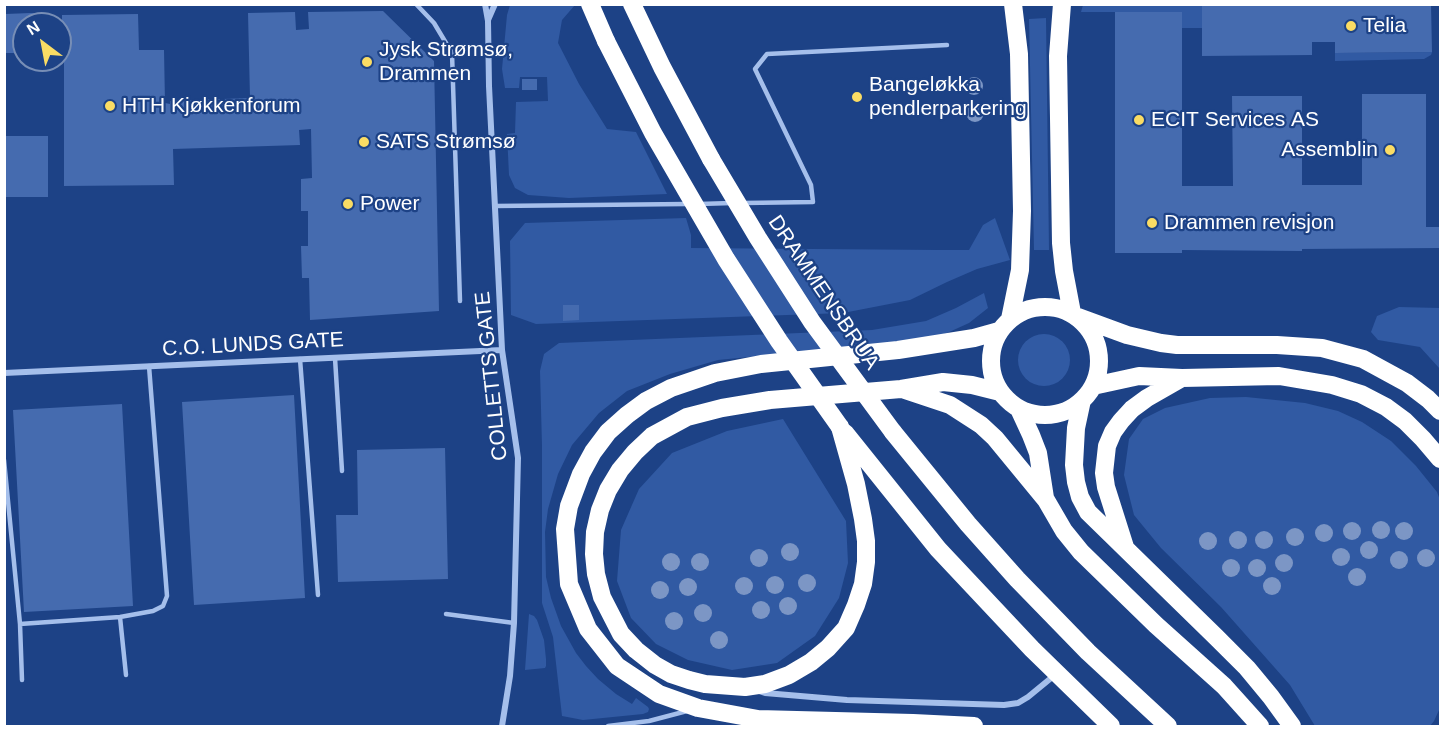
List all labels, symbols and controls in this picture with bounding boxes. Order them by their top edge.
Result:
north arrow [12,12,72,72]
place label: Telia [1363,13,1406,39]
text: N [24,18,43,38]
marker: Telia [1344,19,1358,33]
place label: Jysk Strømsø, Drammen [379,37,513,87]
marker: Jysk Strømsø, Drammen [360,55,374,69]
place label: Bangeløkka pendlerparkering [869,72,1027,122]
marker: Bangeløkka pendlerparkering [850,90,864,104]
place label: HTH Kjøkkenforum [122,93,301,119]
marker: HTH Kjøkkenforum [103,99,117,113]
place label: ECIT Services AS [1151,107,1319,133]
marker: ECIT Services AS [1132,113,1146,127]
place label: SATS Strømsø [376,129,516,155]
marker: SATS Strømsø [357,135,371,149]
place label: Assemblin [1281,137,1378,163]
marker: Assemblin [1383,143,1397,157]
place label: Power [360,191,420,217]
marker: Power [341,197,355,211]
place label: Drammen revisjon [1164,210,1334,236]
street label: DRAMMENSBRUA [762,211,884,375]
marker: Drammen revisjon [1145,216,1159,230]
street label: COLLETTS GATE [471,290,513,462]
street label: C.O. LUNDS GATE [162,328,344,362]

